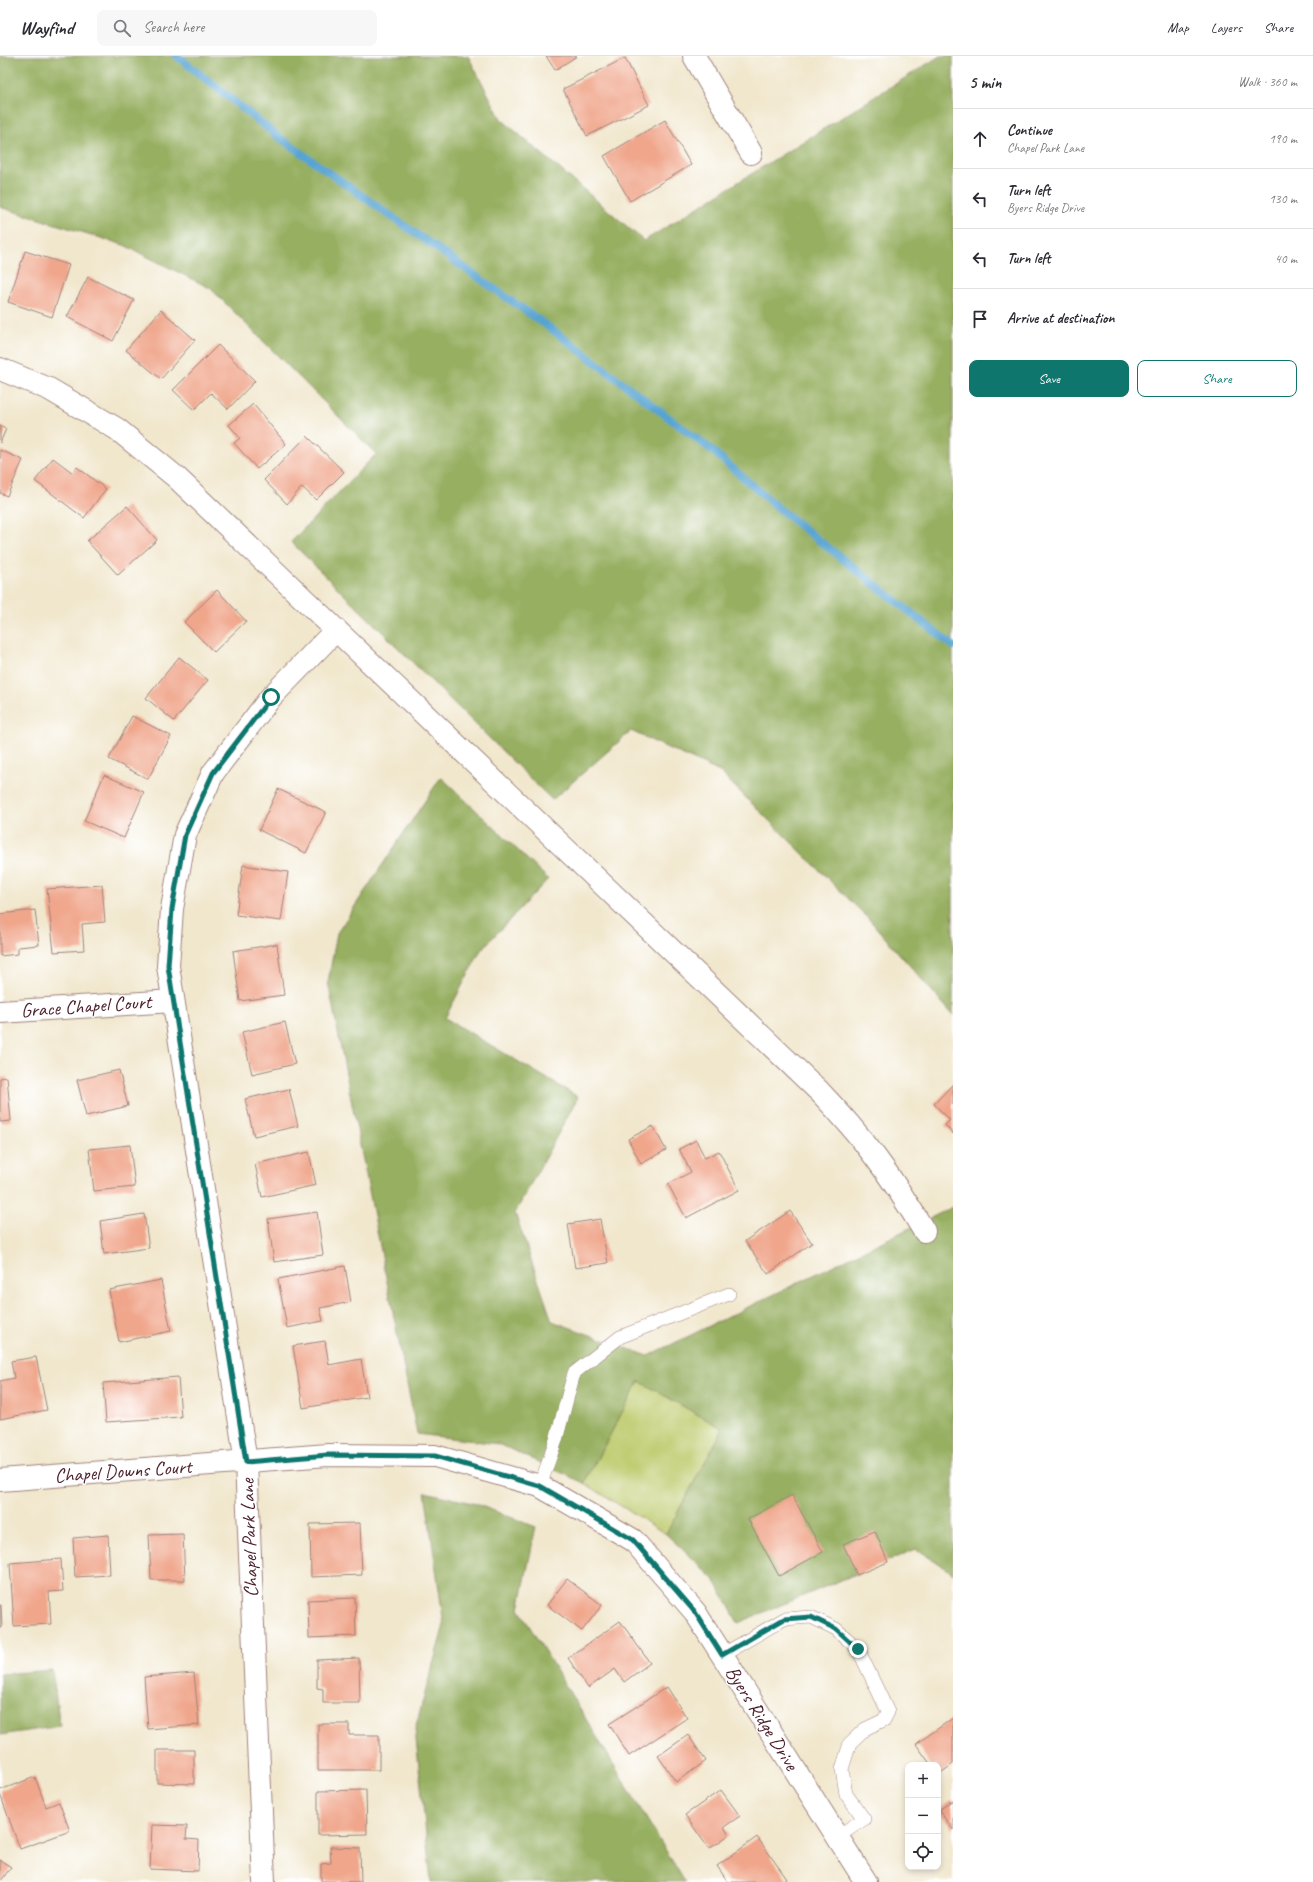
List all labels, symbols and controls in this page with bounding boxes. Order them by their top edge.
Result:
search box [97,10,377,46]
text: Wayfind [20,16,73,40]
icon: search [111,17,133,39]
text: Search here [143,18,204,37]
text: Map [1167,19,1189,36]
text: Layers [1211,19,1242,36]
text: Share [1264,19,1293,36]
text: 5 min [969,72,1001,93]
text: Walk · 360 m [1238,74,1297,90]
text: Continue [1007,121,1052,140]
icon: ahead [969,128,991,150]
text: 190 m [1269,131,1297,147]
text: Chapel Park Lane [1007,140,1084,156]
text: Turn left [1007,181,1050,200]
icon: left [969,188,991,210]
text: 130 m [1269,191,1297,207]
text: Byers Ridge Drive [1007,200,1084,216]
icon: left [969,248,991,270]
text: Turn left [1007,249,1050,268]
text: 40 m [1275,251,1297,267]
icon: arrive [969,308,991,330]
text: Arrive at destination [1007,309,1114,328]
button: Save [969,360,1129,397]
button: Share [1137,360,1297,397]
route start [262,688,280,706]
street label: Grace Chapel Court [20,989,155,1023]
street label: Chapel Downs Court [54,1454,195,1488]
street label: Chapel Park Lane [234,1477,264,1598]
route end [849,1640,867,1658]
street label: Byers Ridge Drive [720,1661,805,1776]
map controls [905,1762,941,1870]
button: + [905,1762,941,1798]
button: − [905,1798,941,1834]
button: locate [905,1834,941,1870]

